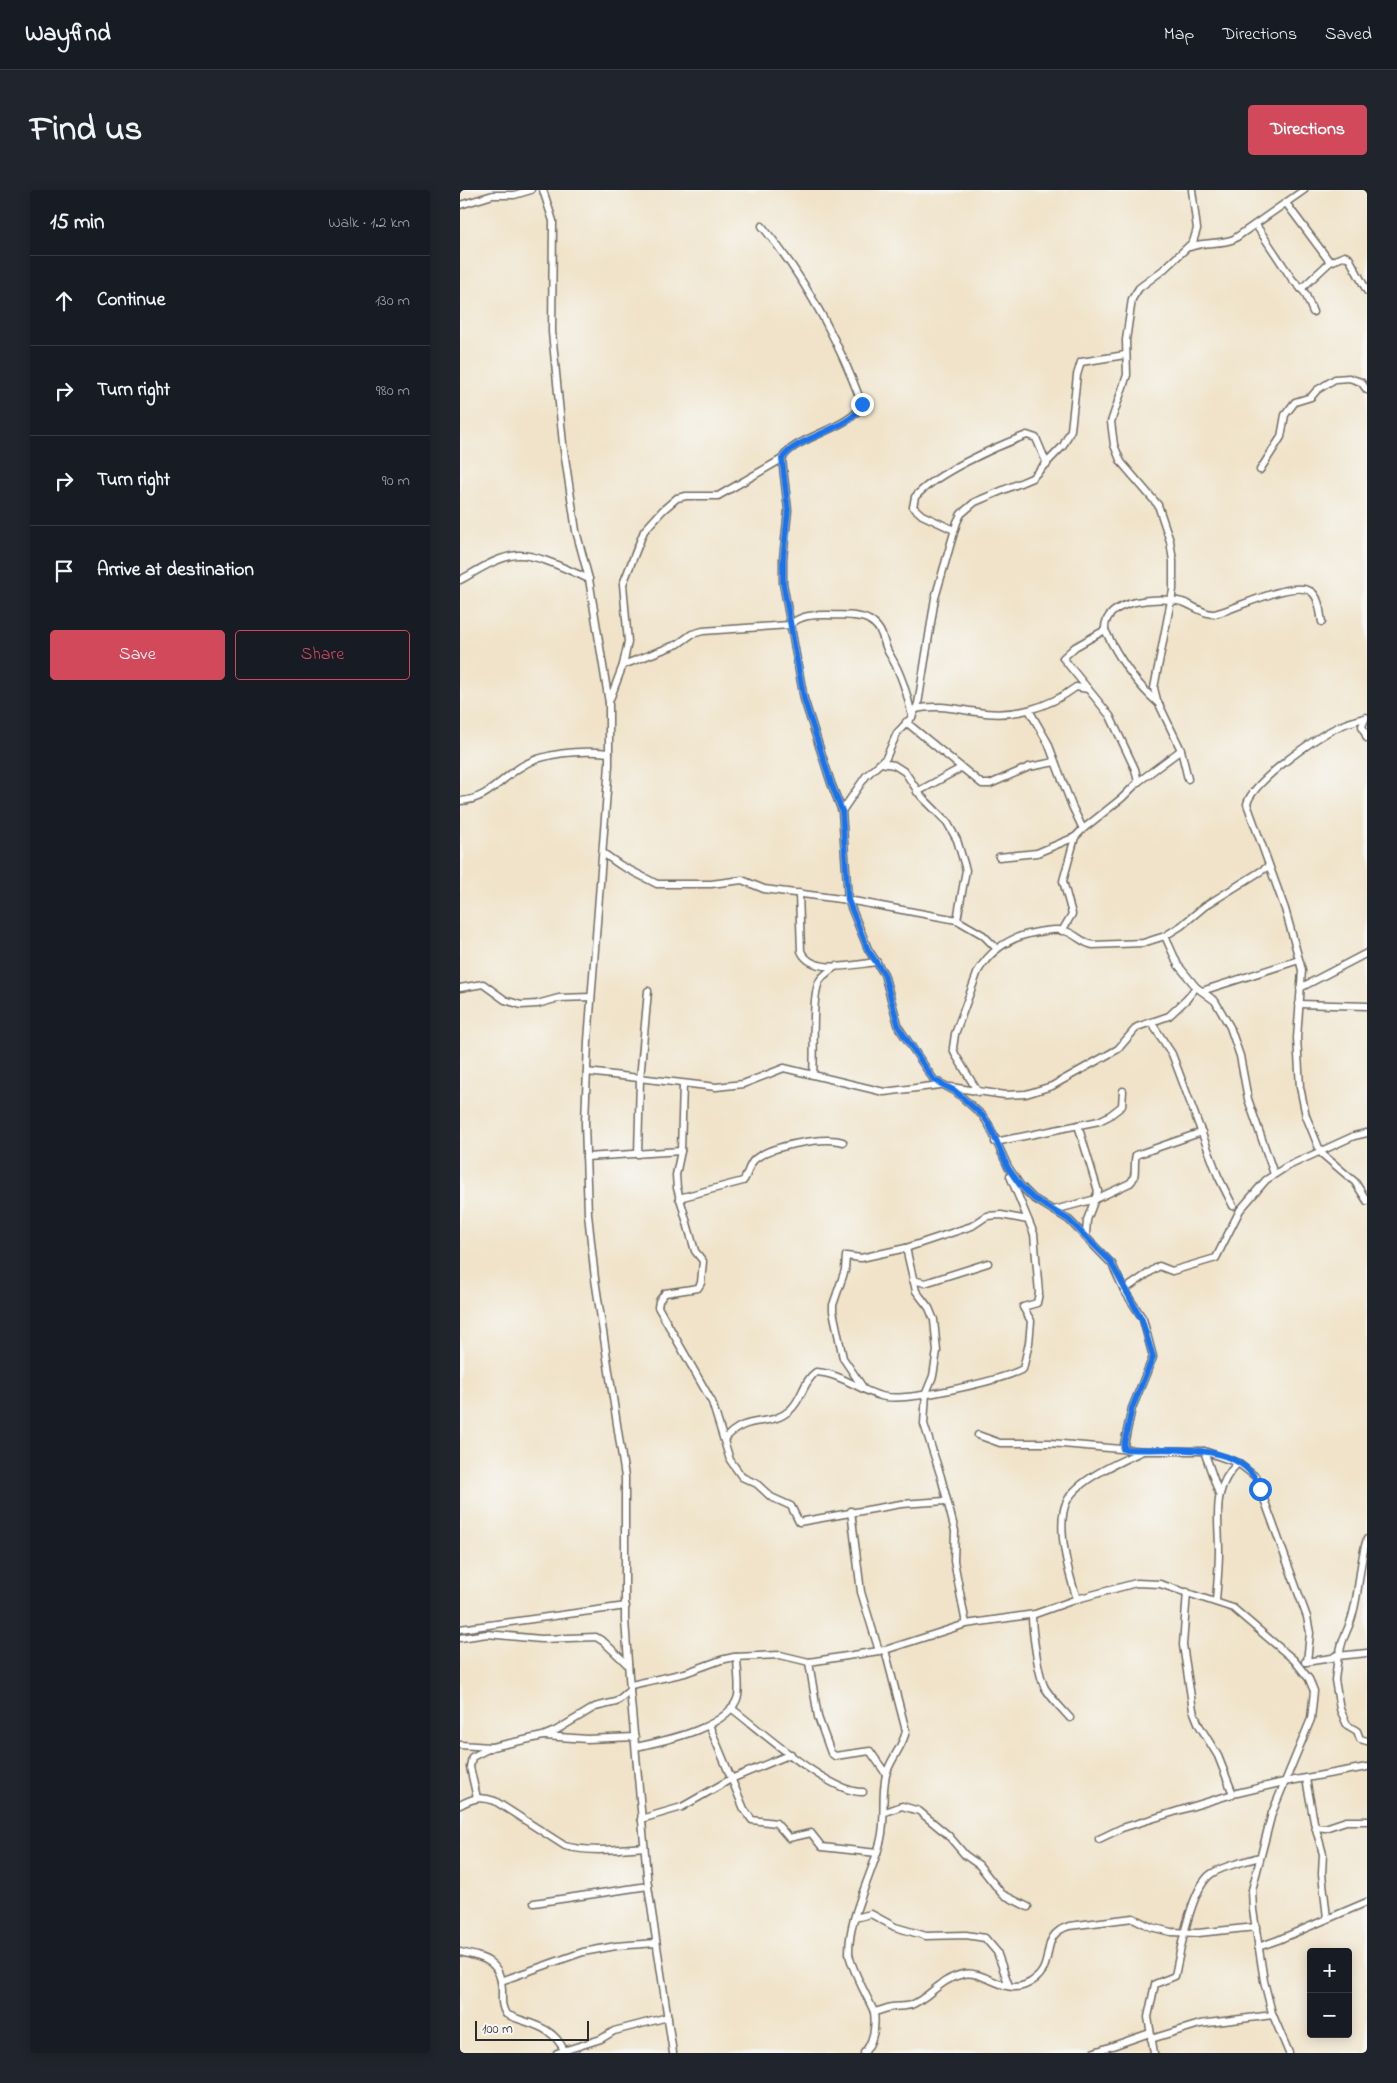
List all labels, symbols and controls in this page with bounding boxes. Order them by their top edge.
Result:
text: Wayfind [25,17,111,52]
text: Map [1164,22,1194,48]
text: Directions [1222,22,1297,48]
text: Saved [1325,22,1372,48]
text: Find us [30,105,142,156]
button: Directions [1248,105,1367,155]
text: 15 min [50,208,104,238]
text: Walk · 1.2 km [328,211,410,235]
icon: ahead [50,287,78,315]
text: Continue [97,287,165,314]
text: 130 m [375,289,410,313]
icon: right [50,377,78,405]
text: Turn right [97,377,170,404]
text: 980 m [376,379,410,403]
route end [851,393,874,416]
icon: right [50,467,78,495]
text: Turn right [97,467,170,494]
text: 90 m [382,469,410,493]
icon: arrive [50,557,78,585]
text: Arrive at destination [97,557,254,584]
button: Save [50,630,225,680]
button: Share [235,630,410,680]
route start [1249,1478,1272,1501]
map controls [1307,1948,1352,2038]
button: + [1307,1948,1352,1993]
button: − [1307,1993,1352,2038]
scale bar [475,2018,589,2041]
text: 100 m [482,2019,513,2040]

